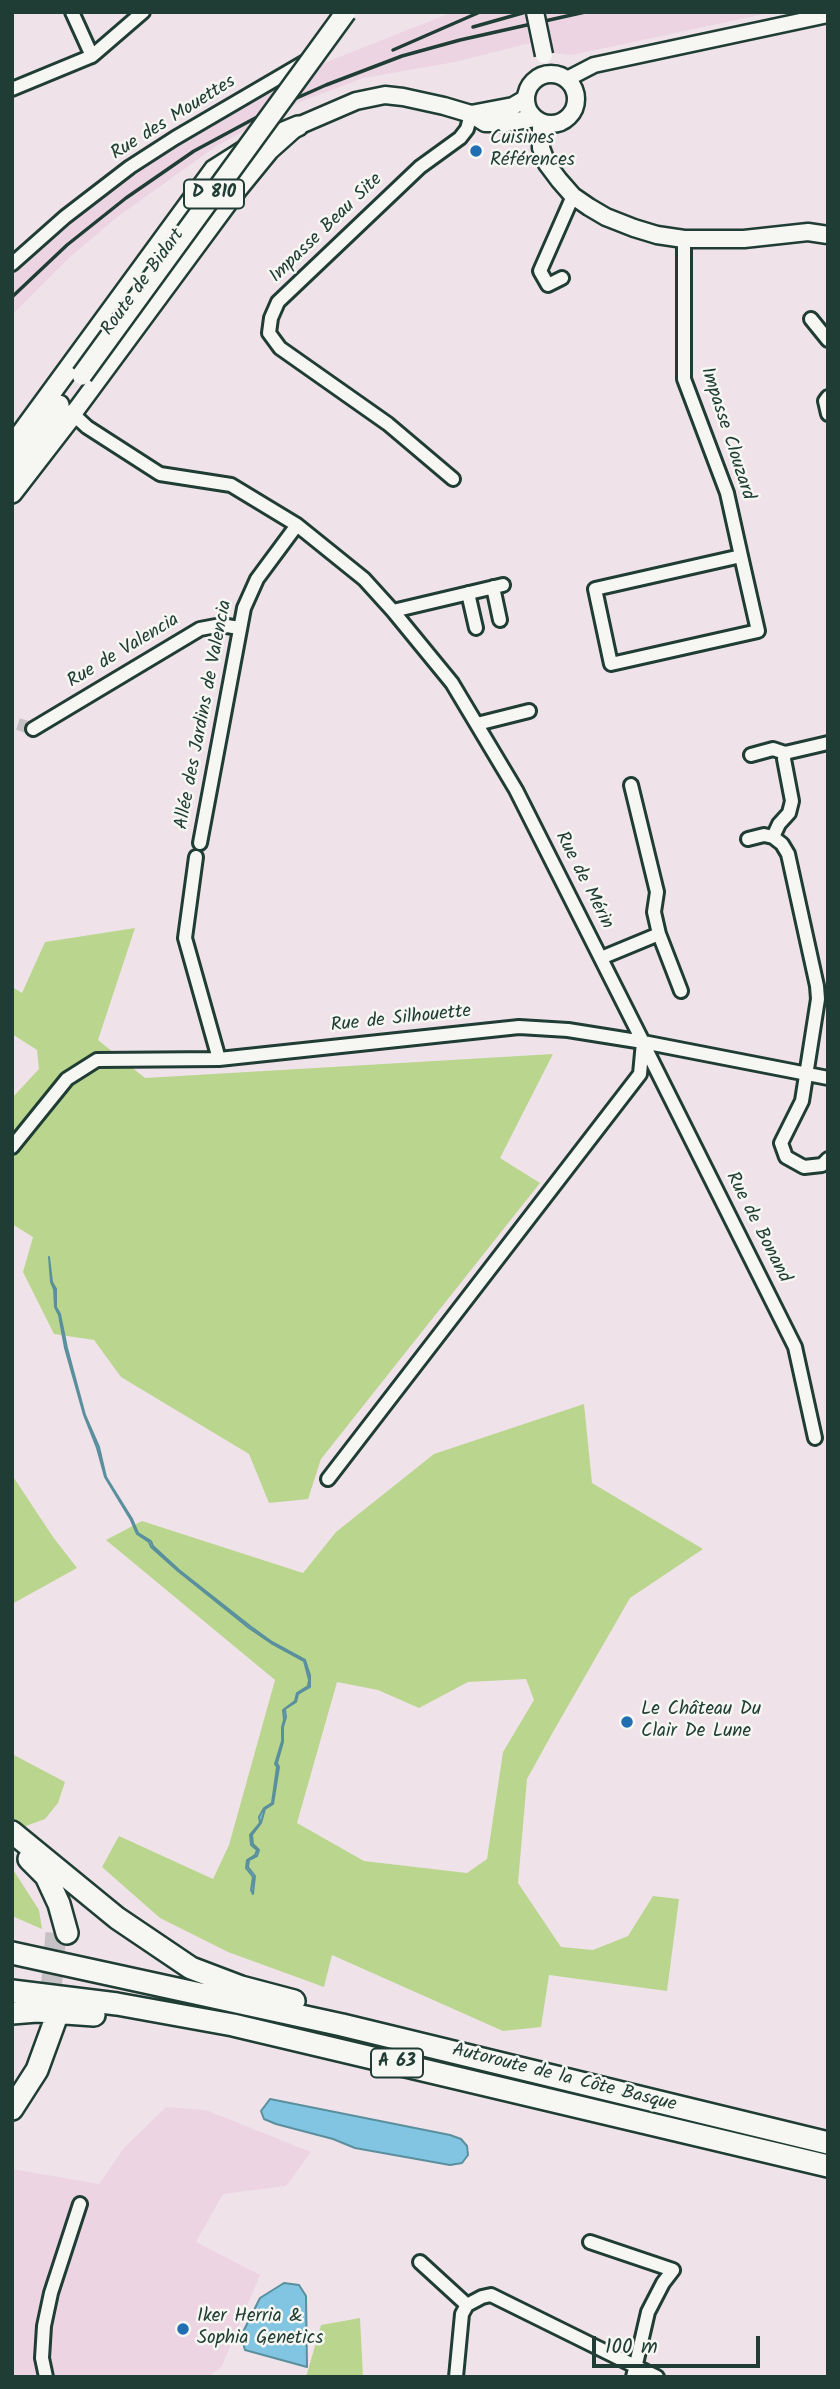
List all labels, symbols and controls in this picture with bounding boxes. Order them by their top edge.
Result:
street label: Rue des Mouettes [107,72,241,166]
place label: Cuisines Références [490,129,575,173]
marker: Cuisines Références [468,143,484,159]
street label: Impasse Beau Site [266,169,388,289]
road number: D 810 [184,180,244,209]
street label: Route de Bidart [98,225,190,341]
street label: Impasse Clouzard [694,365,758,503]
street label: Allée des Jardins de Valencia [172,599,238,831]
street label: Rue de Valencia [64,610,184,694]
street label: Rue de Mérin [549,828,617,934]
street label: Rue de Silhouette [330,1001,472,1039]
street label: Rue de Bonand [719,1169,795,1287]
place label: Le Château Du Clair De Lune [641,1700,761,1744]
marker: Le Château Du Clair De Lune [619,1714,635,1730]
street label: Autoroute de la Côte Basque [449,2040,679,2118]
road number: A 63 [371,2048,423,2078]
place label: Iker Herria & Sophia Genetics [197,2307,323,2351]
marker: Iker Herria & Sophia Genetics [175,2321,191,2337]
scale bar [595,2322,763,2366]
text: 100 m [605,2331,658,2364]

